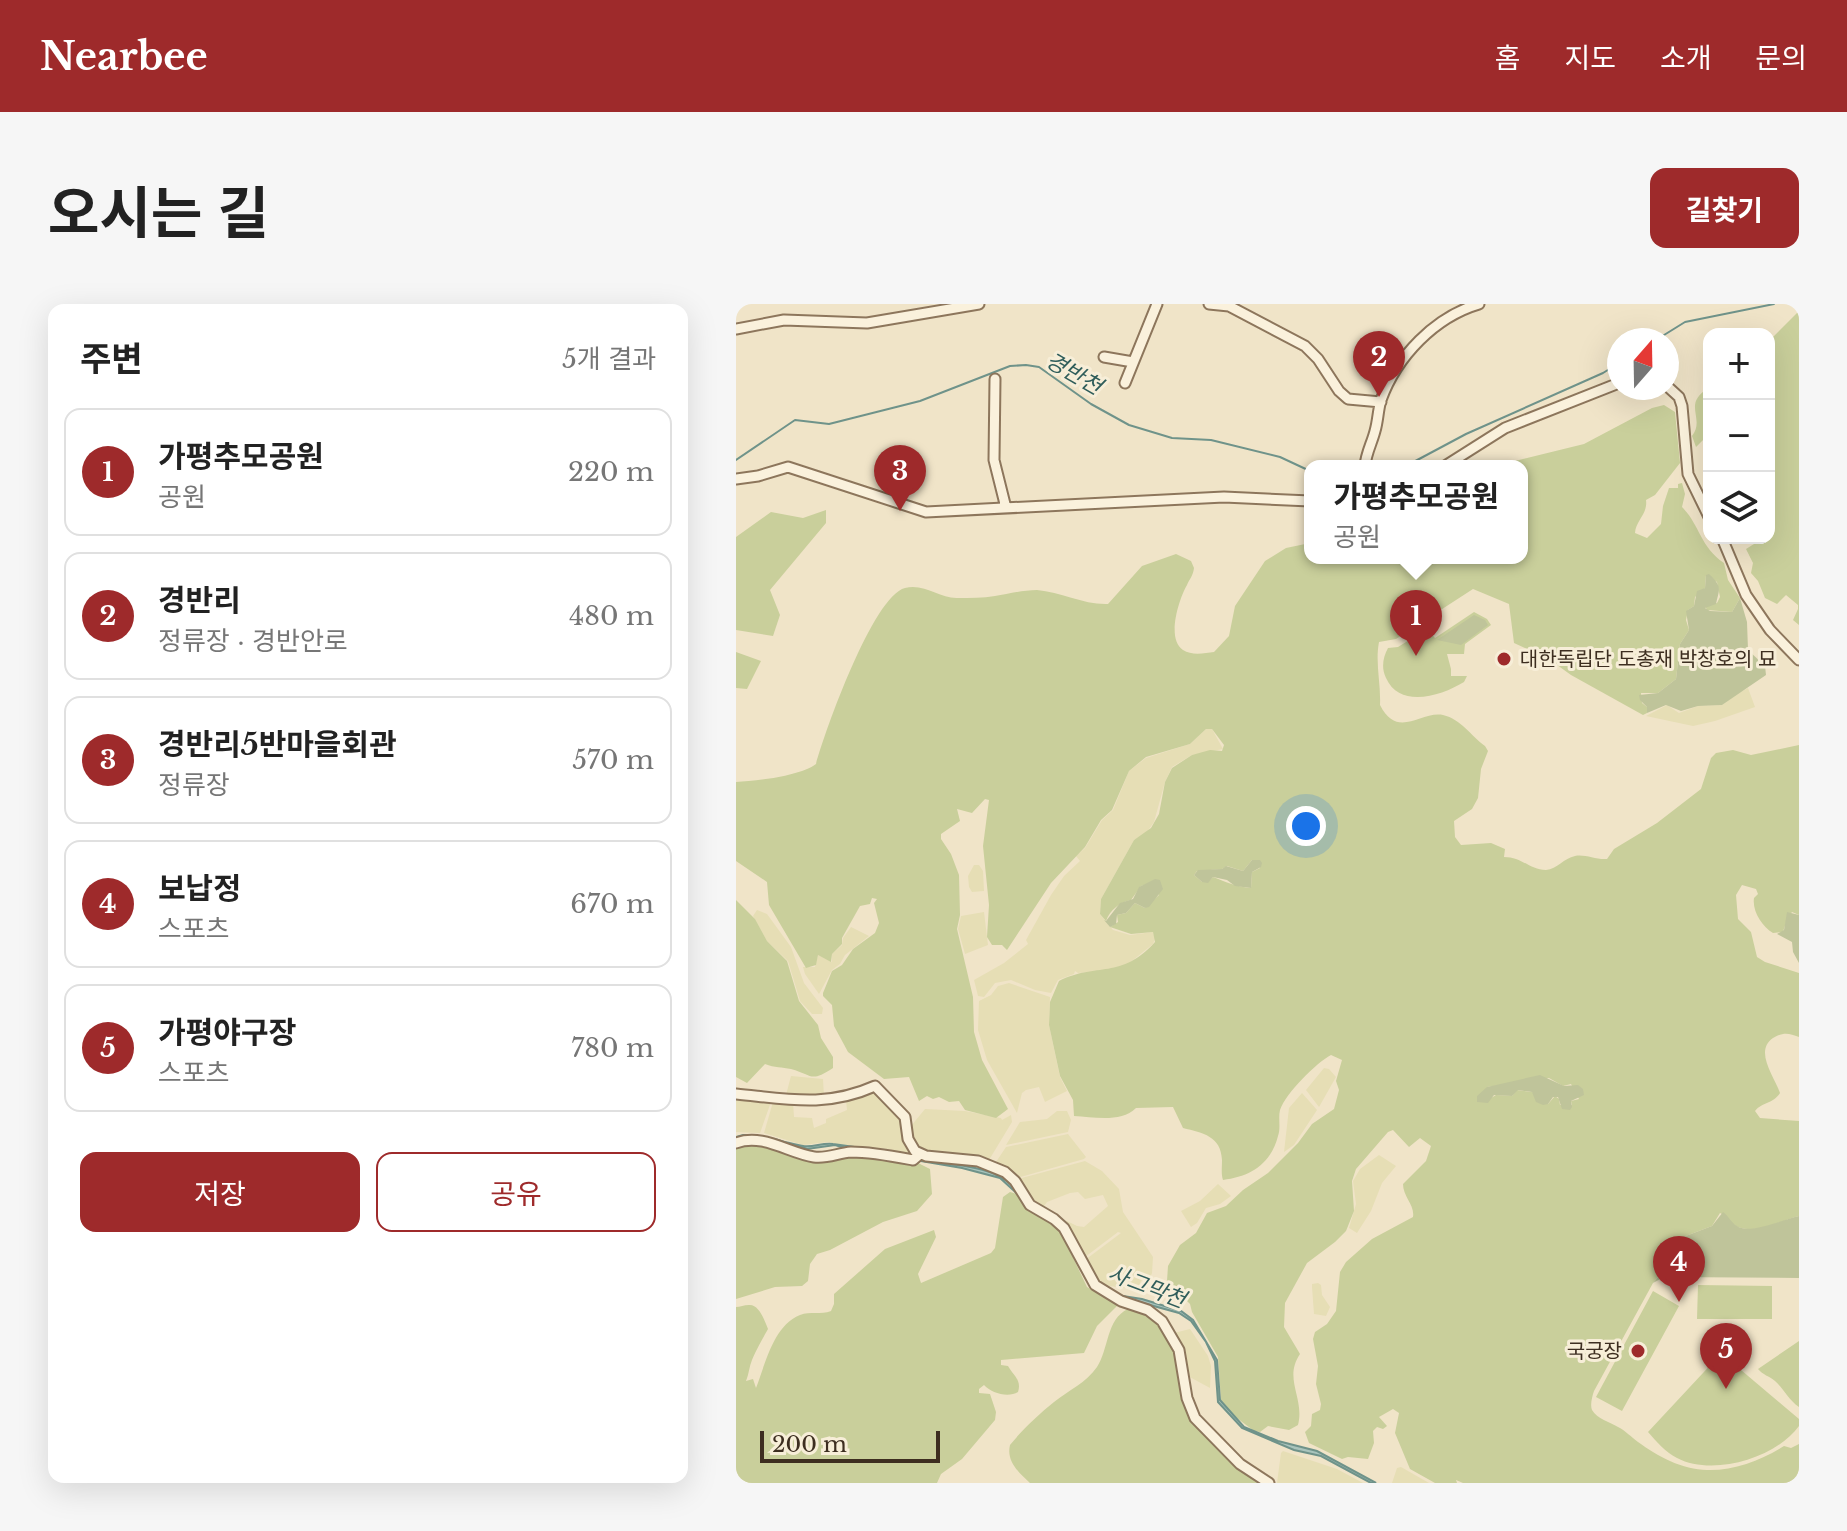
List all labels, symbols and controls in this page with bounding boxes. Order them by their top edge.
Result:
text: Nearbee [40,33,208,80]
text: 홈 [1495,41,1520,76]
text: 지도 [1564,41,1616,76]
text: 소개 [1660,41,1711,76]
text: 문의 [1755,41,1807,76]
button: 길찾기 [1650,168,1799,248]
text: 오시는 길 [48,179,269,248]
north arrow [1607,328,1679,400]
map controls [1703,328,1775,544]
button: + [1703,328,1775,400]
pin: 2 [1353,331,1405,397]
text: 주변 [80,338,143,380]
text: 5개 결과 [562,343,656,375]
water label: 경반천 [1041,347,1109,402]
button: − [1703,400,1775,472]
text: 가평추모공원 [158,438,324,475]
pin: 3 [874,445,926,511]
text: 1 [102,456,114,488]
text: 220 m [568,456,654,488]
popup [1304,460,1528,564]
button: layers [1703,472,1775,544]
text: 가평추모공원 [1333,478,1499,515]
text: 공원 [158,481,206,513]
text: 공원 [1333,521,1381,553]
text: 경반리 [158,582,241,619]
pin: 1 [1390,590,1442,656]
text: 2 [100,600,116,632]
text: 480 m [569,600,654,632]
text: 정류장 · 경반안로 [158,625,348,657]
place label: 대한독립단 도총재 박창호의 묘 [1520,647,1776,671]
marker: 대한독립단 도총재 박창호의 묘 [1495,650,1513,668]
text: 경반리5반마을회관 [158,726,397,763]
text: 3 [100,744,116,776]
text: 570 m [572,744,654,776]
text: 정류장 [158,769,230,801]
your location [1286,806,1326,846]
text: 보납정 [158,870,241,907]
text: 4 [99,888,117,920]
text: 670 m [570,888,654,920]
text: 스포츠 [158,913,230,945]
text: 가평야구장 [158,1014,296,1051]
text: 5 [100,1032,116,1064]
text: 780 m [571,1032,654,1064]
text: 스포츠 [158,1057,230,1089]
button: 저장 [80,1152,360,1232]
button: 공유 [376,1152,656,1232]
pin: 4 [1653,1236,1705,1302]
water label: 사그막천 [1104,1259,1192,1315]
pin: 5 [1700,1323,1752,1389]
place label: 국궁장 [1567,1339,1622,1363]
marker: 국궁장 [1629,1342,1647,1360]
scale bar [760,1427,940,1463]
text: 200 m [772,1431,847,1458]

